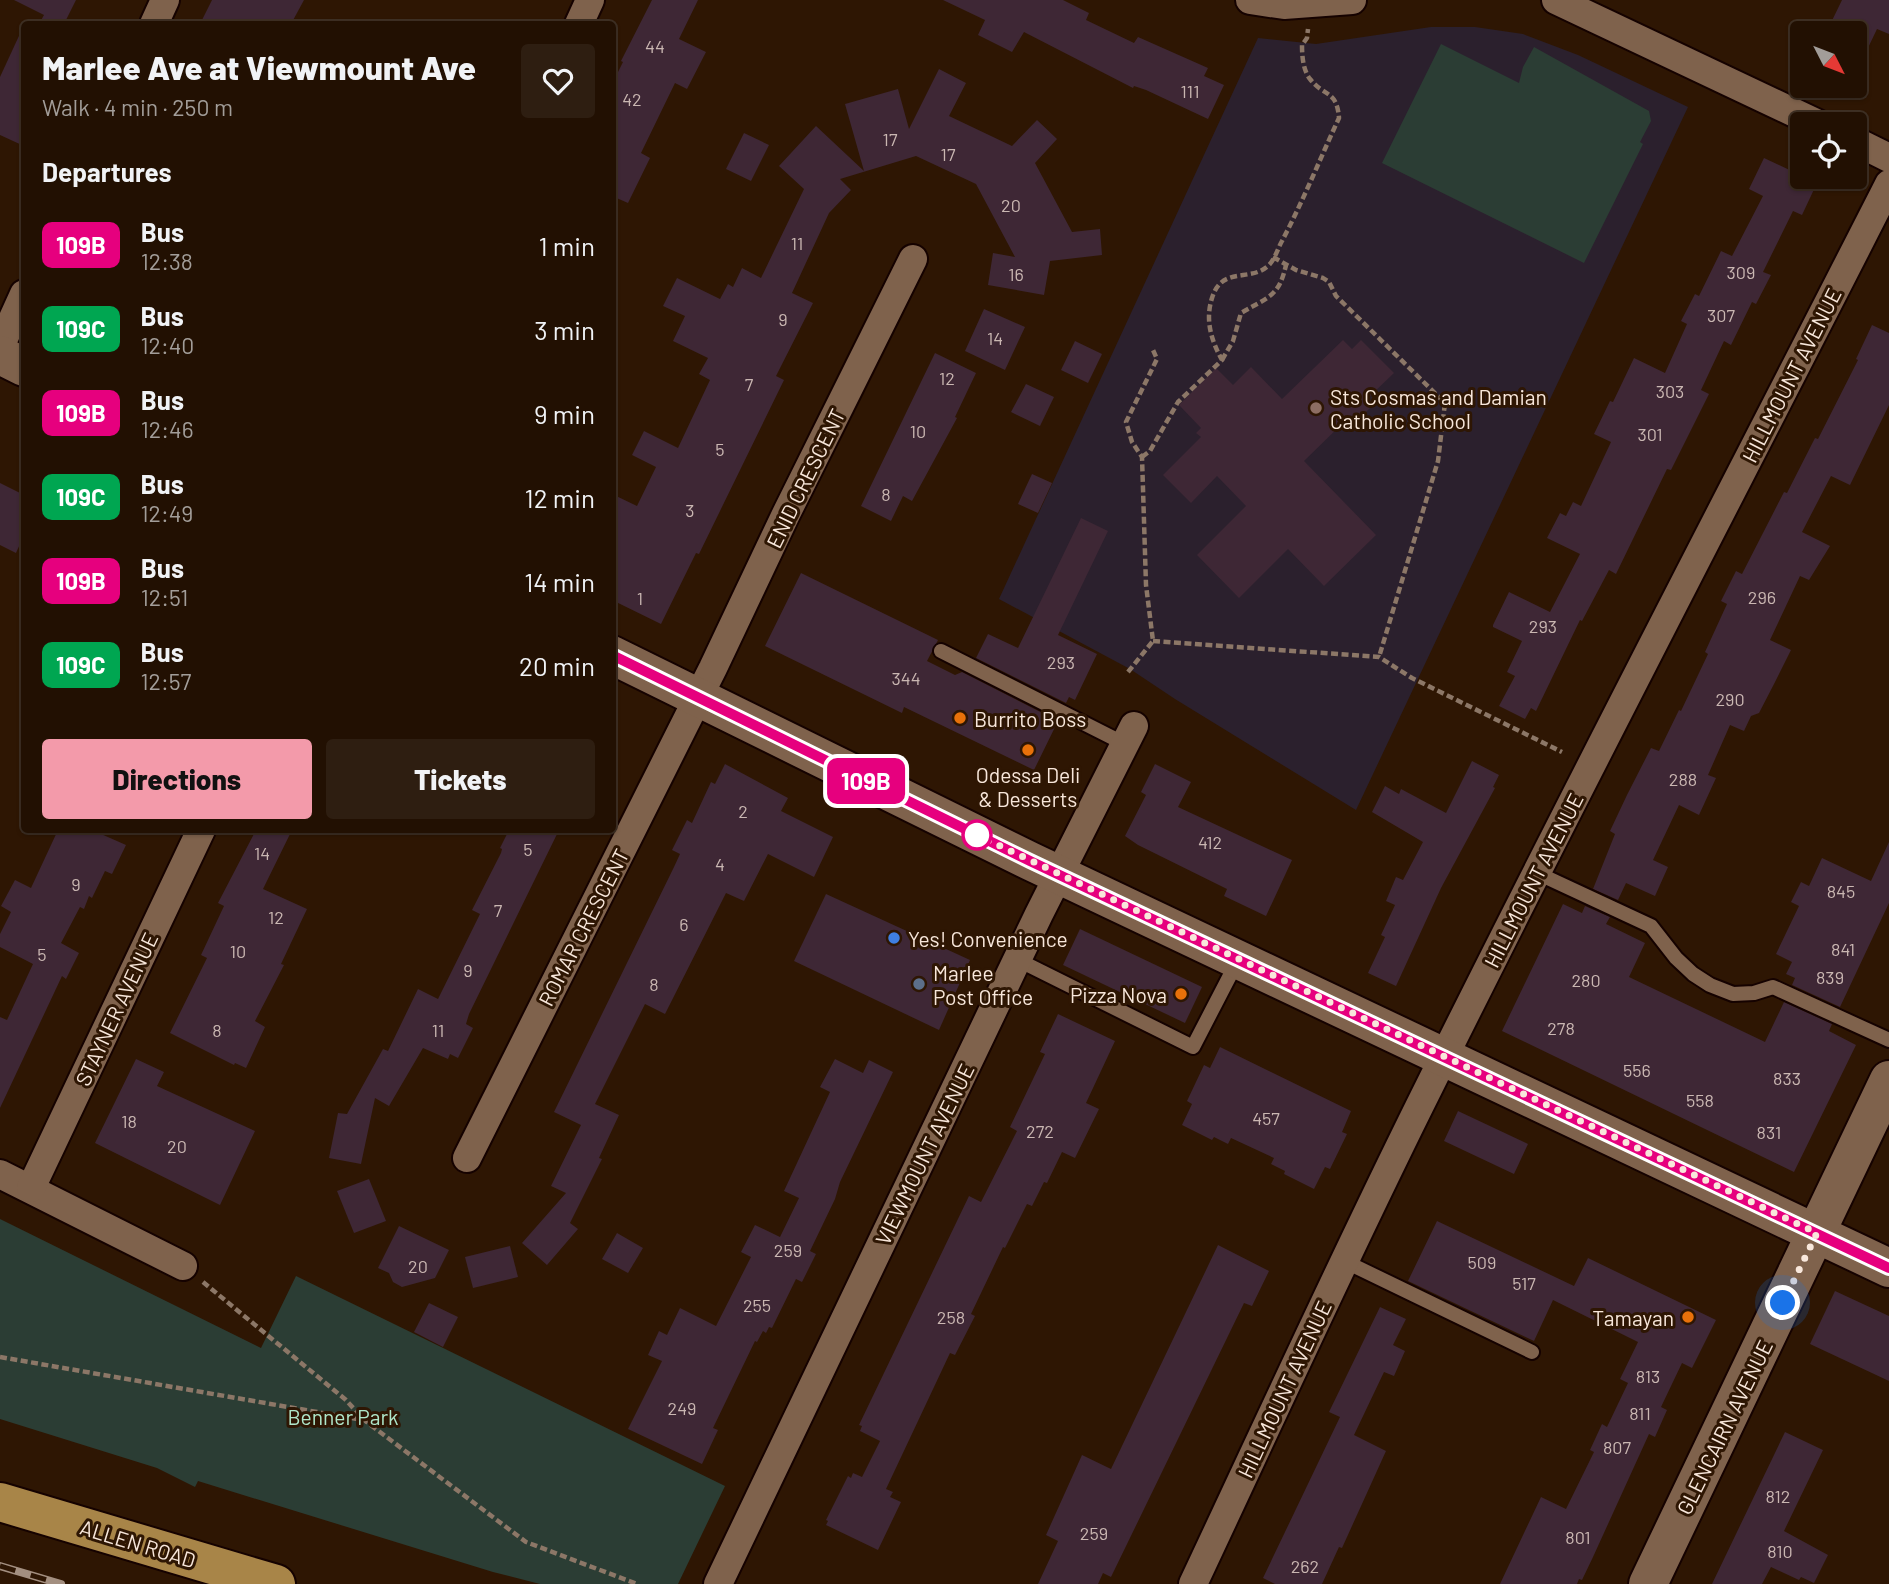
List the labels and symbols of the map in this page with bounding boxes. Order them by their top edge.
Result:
north arrow [1790,21,1867,98]
house number: 44 [645,35,665,57]
house number: 111 [1180,80,1200,102]
house number: 42 [622,88,642,110]
house number: 17 [883,128,898,150]
house number: 17 [941,143,956,165]
house number: 20 [1001,194,1021,216]
house number: 11 [791,232,803,254]
house number: 309 [1727,261,1755,283]
house number: 16 [1008,263,1024,285]
street label: HILLMOUNT AVENUE [1736,284,1846,466]
house number: 307 [1707,304,1735,326]
house number: 9 [778,308,788,330]
house number: 14 [987,327,1003,349]
house number: 12 [939,367,955,389]
house number: 7 [745,373,754,395]
house number: 303 [1656,380,1684,402]
place label: Sts Cosmas and Damian Catholic School [1330,384,1547,433]
marker: Sts Cosmas and Damian Catholic School [1308,400,1324,416]
street label: ENID CRESCENT [761,404,850,552]
house number: 10 [910,420,926,442]
house number: 301 [1637,423,1663,445]
house number: 5 [715,438,725,460]
house number: 8 [881,483,891,505]
house number: 3 [685,499,695,521]
house number: 296 [1748,586,1776,608]
house number: 1 [637,587,643,609]
house number: 293 [1529,615,1557,637]
house number: 293 [1047,651,1075,673]
house number: 344 [891,667,921,689]
house number: 290 [1715,688,1745,710]
place label: Burrito Boss [974,706,1086,731]
marker: Burrito Boss [952,710,968,726]
marker: Odessa Deli & Desserts [1020,742,1036,758]
line badge: 109B [817,758,915,804]
place label: Odessa Deli & Desserts [976,762,1080,811]
house number: 288 [1669,768,1697,790]
street label: HILLMOUNT AVENUE [1478,789,1588,971]
house number: 2 [738,800,748,822]
unlabelled marker [962,820,992,850]
house number: 412 [1198,831,1222,853]
house number: 5 [523,838,533,860]
house number: 14 [254,842,270,864]
street label: ROMAR CRESCENT [533,844,633,1010]
house number: 4 [715,853,725,875]
house number: 9 [71,873,81,895]
house number: 845 [1827,880,1855,902]
house number: 7 [494,899,503,921]
house number: 12 [268,906,284,928]
house number: 6 [679,913,689,935]
place label: Yes! Convenience [908,926,1068,951]
street label: STAYNER AVENUE [70,928,162,1090]
marker: Yes! Convenience [886,930,902,946]
house number: 841 [1831,938,1855,960]
house number: 10 [230,940,246,962]
house number: 5 [37,943,47,965]
house number: 9 [463,959,473,981]
place label: Marlee Post Office [933,960,1033,1009]
house number: 839 [1816,966,1844,988]
house number: 280 [1571,969,1601,991]
house number: 8 [649,973,659,995]
marker: Marlee Post Office [911,976,927,992]
place label: Pizza Nova [1070,982,1167,1007]
marker: Pizza Nova [1173,986,1189,1002]
house number: 278 [1547,1017,1575,1039]
house number: 8 [212,1019,222,1041]
house number: 11 [432,1019,444,1041]
street label: VIEWMOUNT AVENUE [869,1059,979,1249]
house number: 556 [1623,1059,1651,1081]
house number: 833 [1773,1067,1801,1089]
house number: 558 [1686,1089,1714,1111]
house number: 457 [1252,1107,1280,1129]
house number: 18 [121,1110,137,1132]
house number: 272 [1026,1120,1054,1142]
house number: 831 [1757,1121,1781,1143]
house number: 20 [167,1135,187,1157]
house number: 259 [774,1239,802,1261]
house number: 509 [1468,1251,1496,1273]
house number: 20 [408,1255,428,1277]
house number: 517 [1512,1272,1536,1294]
your location [1765,1285,1800,1320]
house number: 255 [743,1294,771,1316]
street label: HILLMOUNT AVENUE [1232,1297,1336,1481]
place label: Tamayan [1592,1305,1674,1330]
house number: 258 [937,1306,965,1328]
marker: Tamayan [1680,1309,1696,1325]
street label: GLENCAIRN AVENUE [1671,1336,1777,1518]
house number: 813 [1636,1365,1660,1387]
house number: 249 [668,1397,696,1419]
house number: 811 [1629,1402,1651,1424]
park label: Benner Park [287,1404,399,1429]
house number: 807 [1603,1436,1632,1458]
house number: 812 [1766,1485,1790,1507]
street label: ALLEN ROAD [77,1514,199,1572]
house number: 259 [1080,1522,1108,1544]
house number: 801 [1565,1526,1591,1548]
house number: 810 [1767,1540,1793,1562]
house number: 262 [1291,1555,1319,1577]

